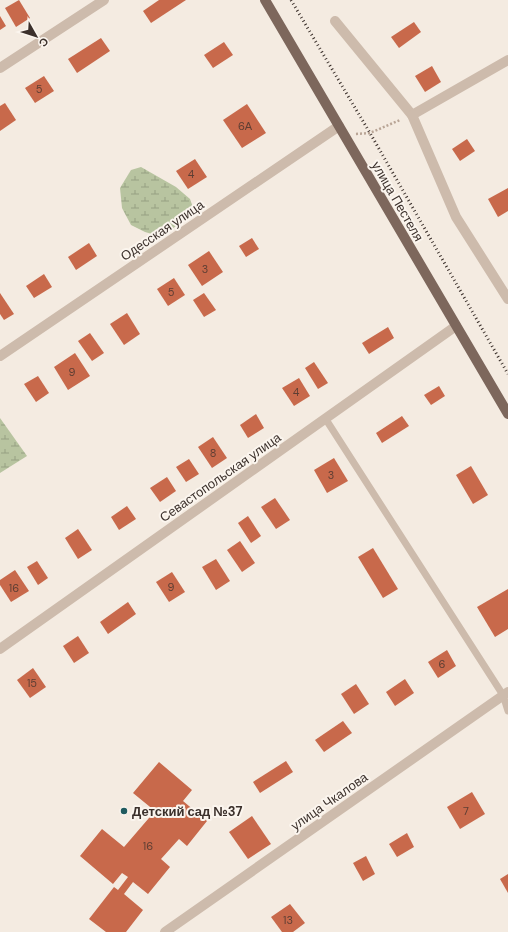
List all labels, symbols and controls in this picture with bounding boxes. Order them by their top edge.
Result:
north arrow [16,16,56,56]
text: С [36,35,52,50]
house number: 5 [36,82,43,96]
house number: 6А [238,119,253,133]
street label: улица Пестеля [368,158,427,244]
house number: 4 [188,167,195,181]
street label: Одесская улица [117,196,208,265]
house number: 3 [202,262,208,276]
house number: 5 [168,285,175,299]
house number: 9 [69,365,76,379]
house number: 4 [293,385,300,399]
street label: Севастопольская улица [156,429,285,526]
house number: 8 [210,446,216,460]
house number: 3 [328,468,334,482]
house number: 9 [168,580,175,594]
house number: 16 [9,581,19,595]
house number: 6 [439,657,446,671]
house number: 15 [27,676,37,690]
street label: улица Чкалова [288,768,372,834]
place label: Детский сад №37 [132,803,243,820]
house number: 7 [463,804,469,818]
marker: Детский сад №37 [119,806,129,816]
house number: 16 [143,839,153,853]
house number: 13 [283,913,293,927]

